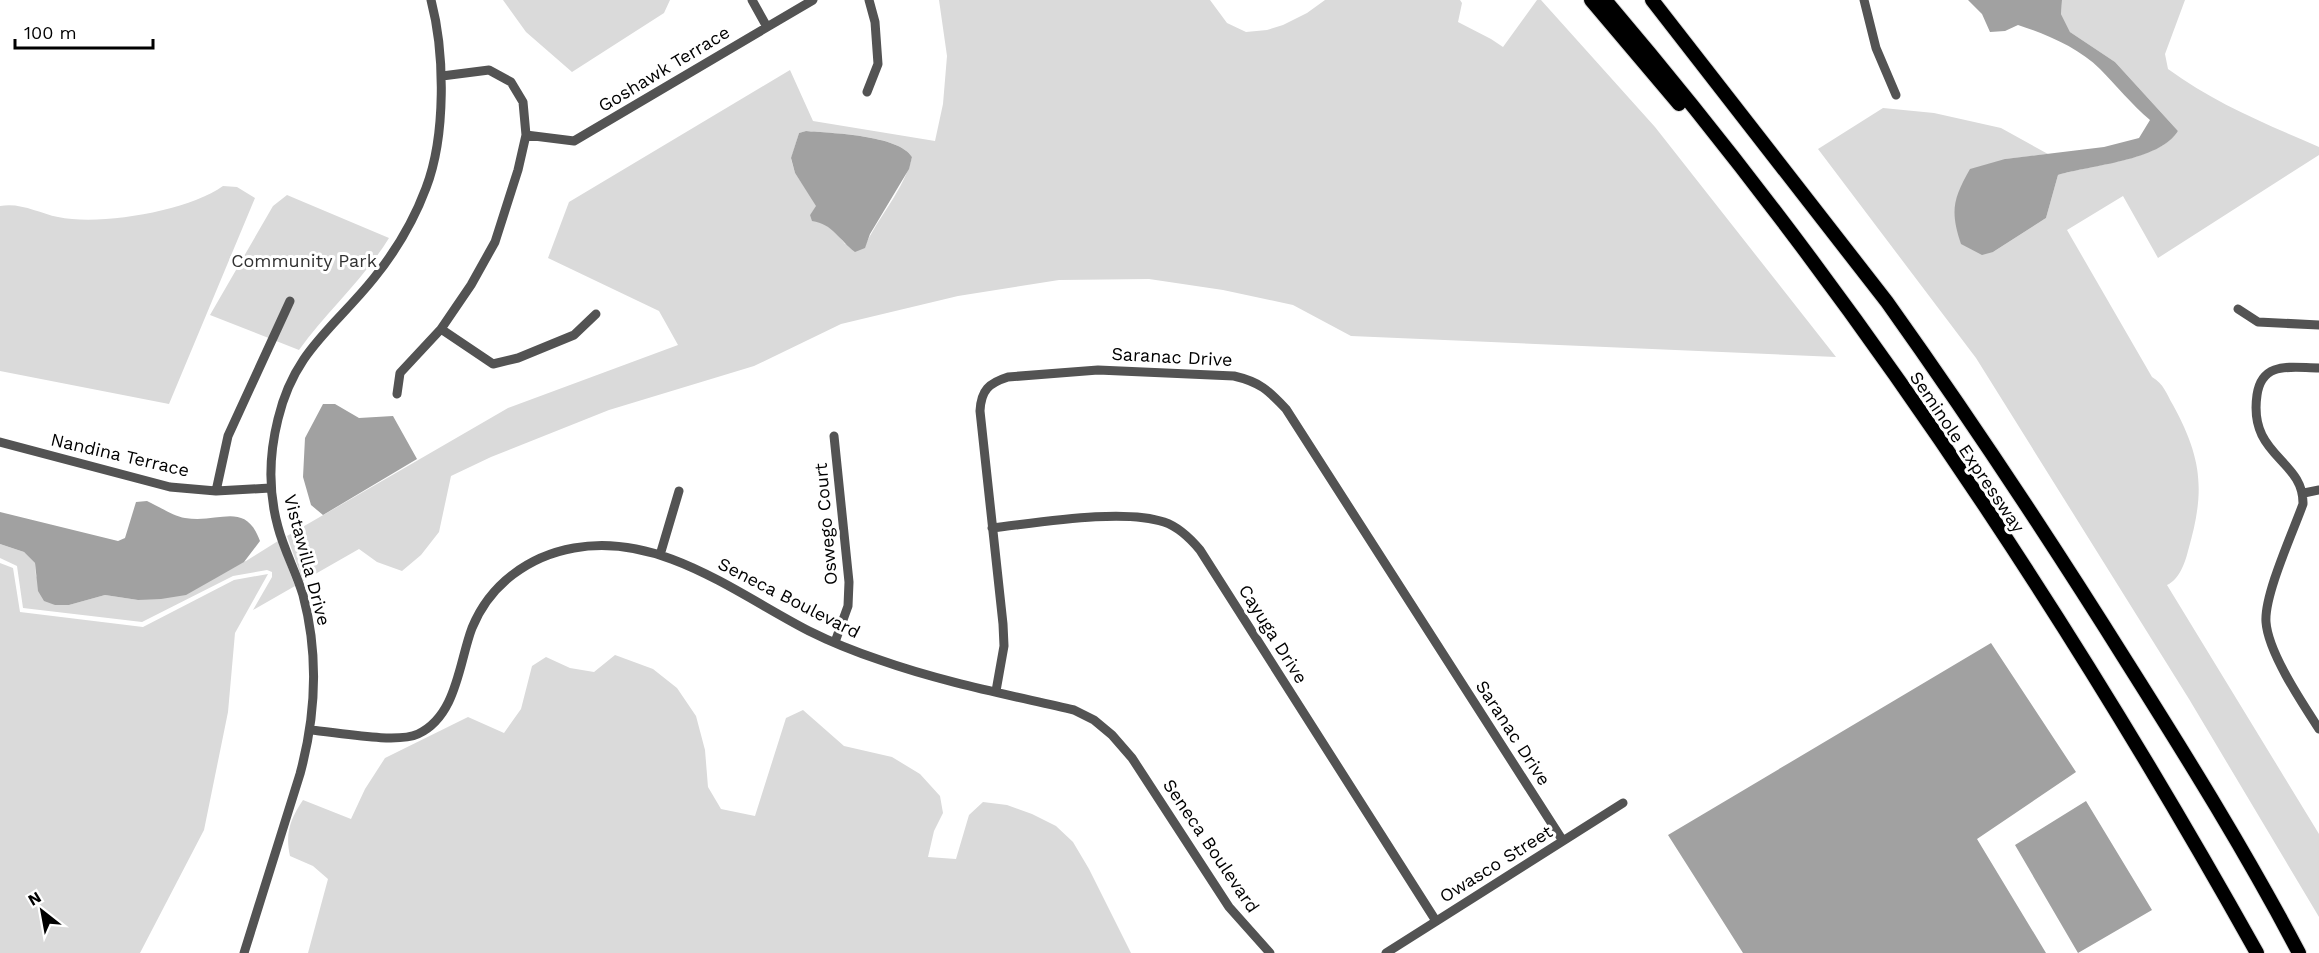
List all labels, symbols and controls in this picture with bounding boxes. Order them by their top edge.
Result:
scale bar [15,12,153,50]
street label: Goshawk Terrace [594,21,733,116]
text: 100 m [24,22,77,43]
park label: Community Park [231,250,377,271]
street label: Saranac Drive [1111,343,1233,370]
street label: Seminole Expressway [1906,367,2030,537]
street label: Nandina Terrace [49,428,191,481]
street label: Oswego Court [810,462,841,586]
street label: Vistawilla Drive [280,492,335,628]
street label: Seneca Boulevard [715,553,864,642]
street label: Cayuga Drive [1235,580,1312,687]
street label: Saranac Drive [1472,676,1555,789]
street label: Seneca Boulevard [1159,775,1264,916]
street label: Owasco Street [1435,820,1556,907]
north arrow [12,881,72,941]
text: N [25,887,45,910]

